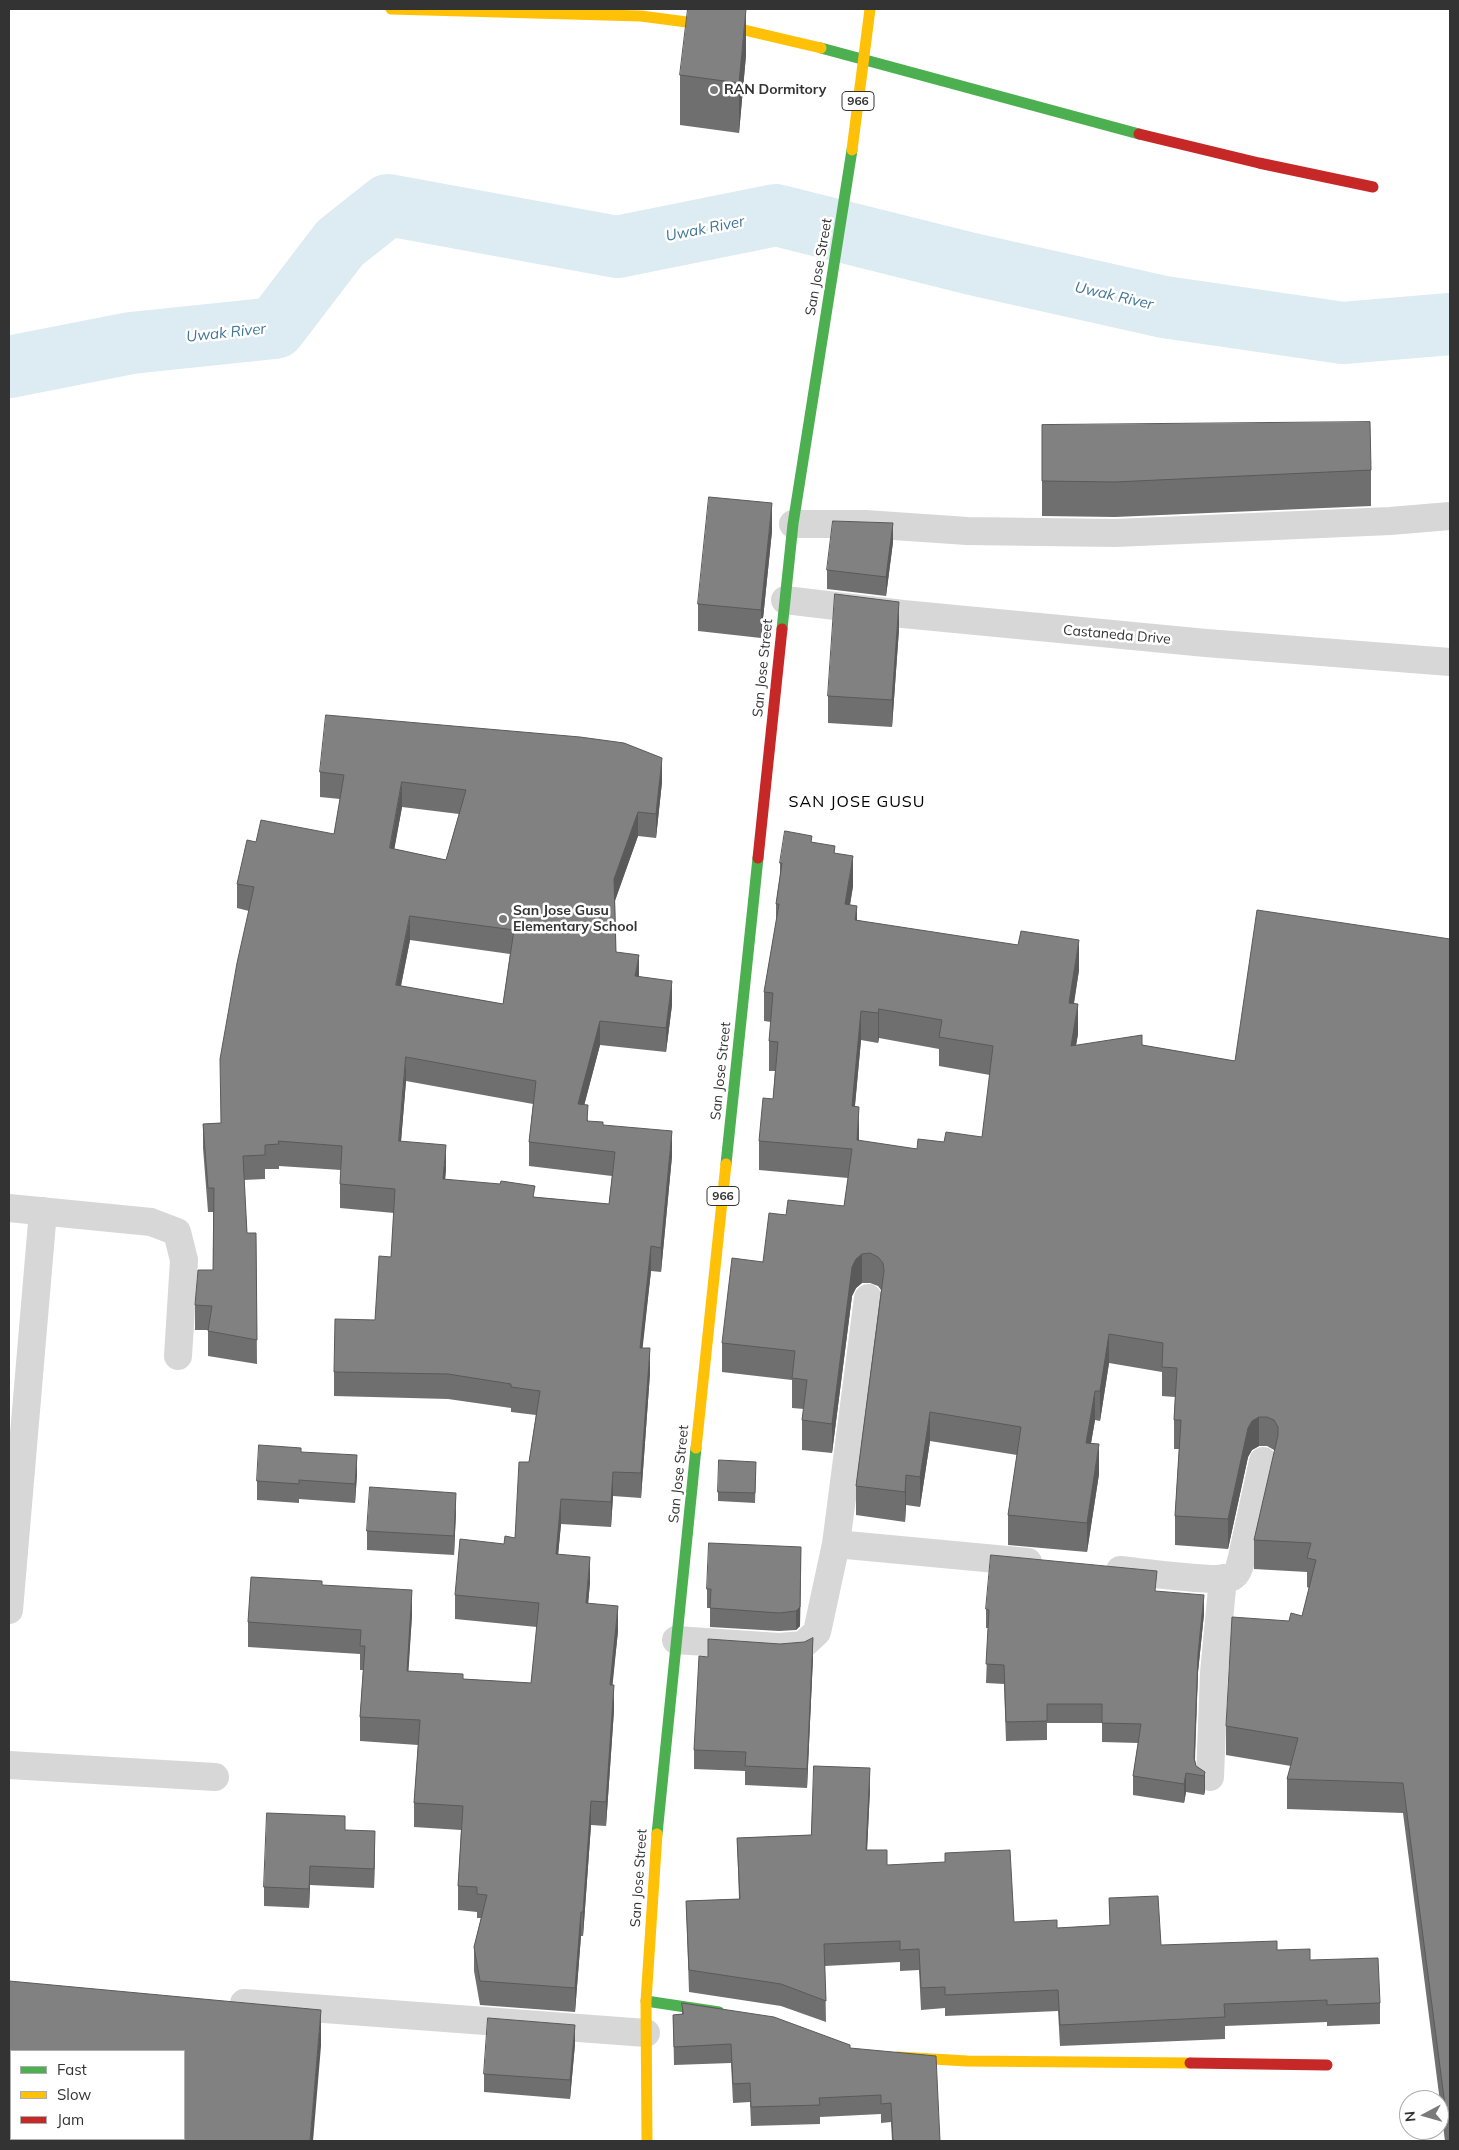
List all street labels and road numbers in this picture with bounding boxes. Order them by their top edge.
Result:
road number: 966 [842,92,874,110]
street label: San Jose Street [802,217,836,317]
street label: San Jose Street [749,618,777,718]
street label: Castaneda Drive [1062,622,1172,648]
street label: San Jose Street [707,1021,735,1121]
road number: 966 [707,1186,739,1206]
street label: San Jose Street [665,1424,693,1524]
street label: San Jose Street [627,1828,651,1928]

